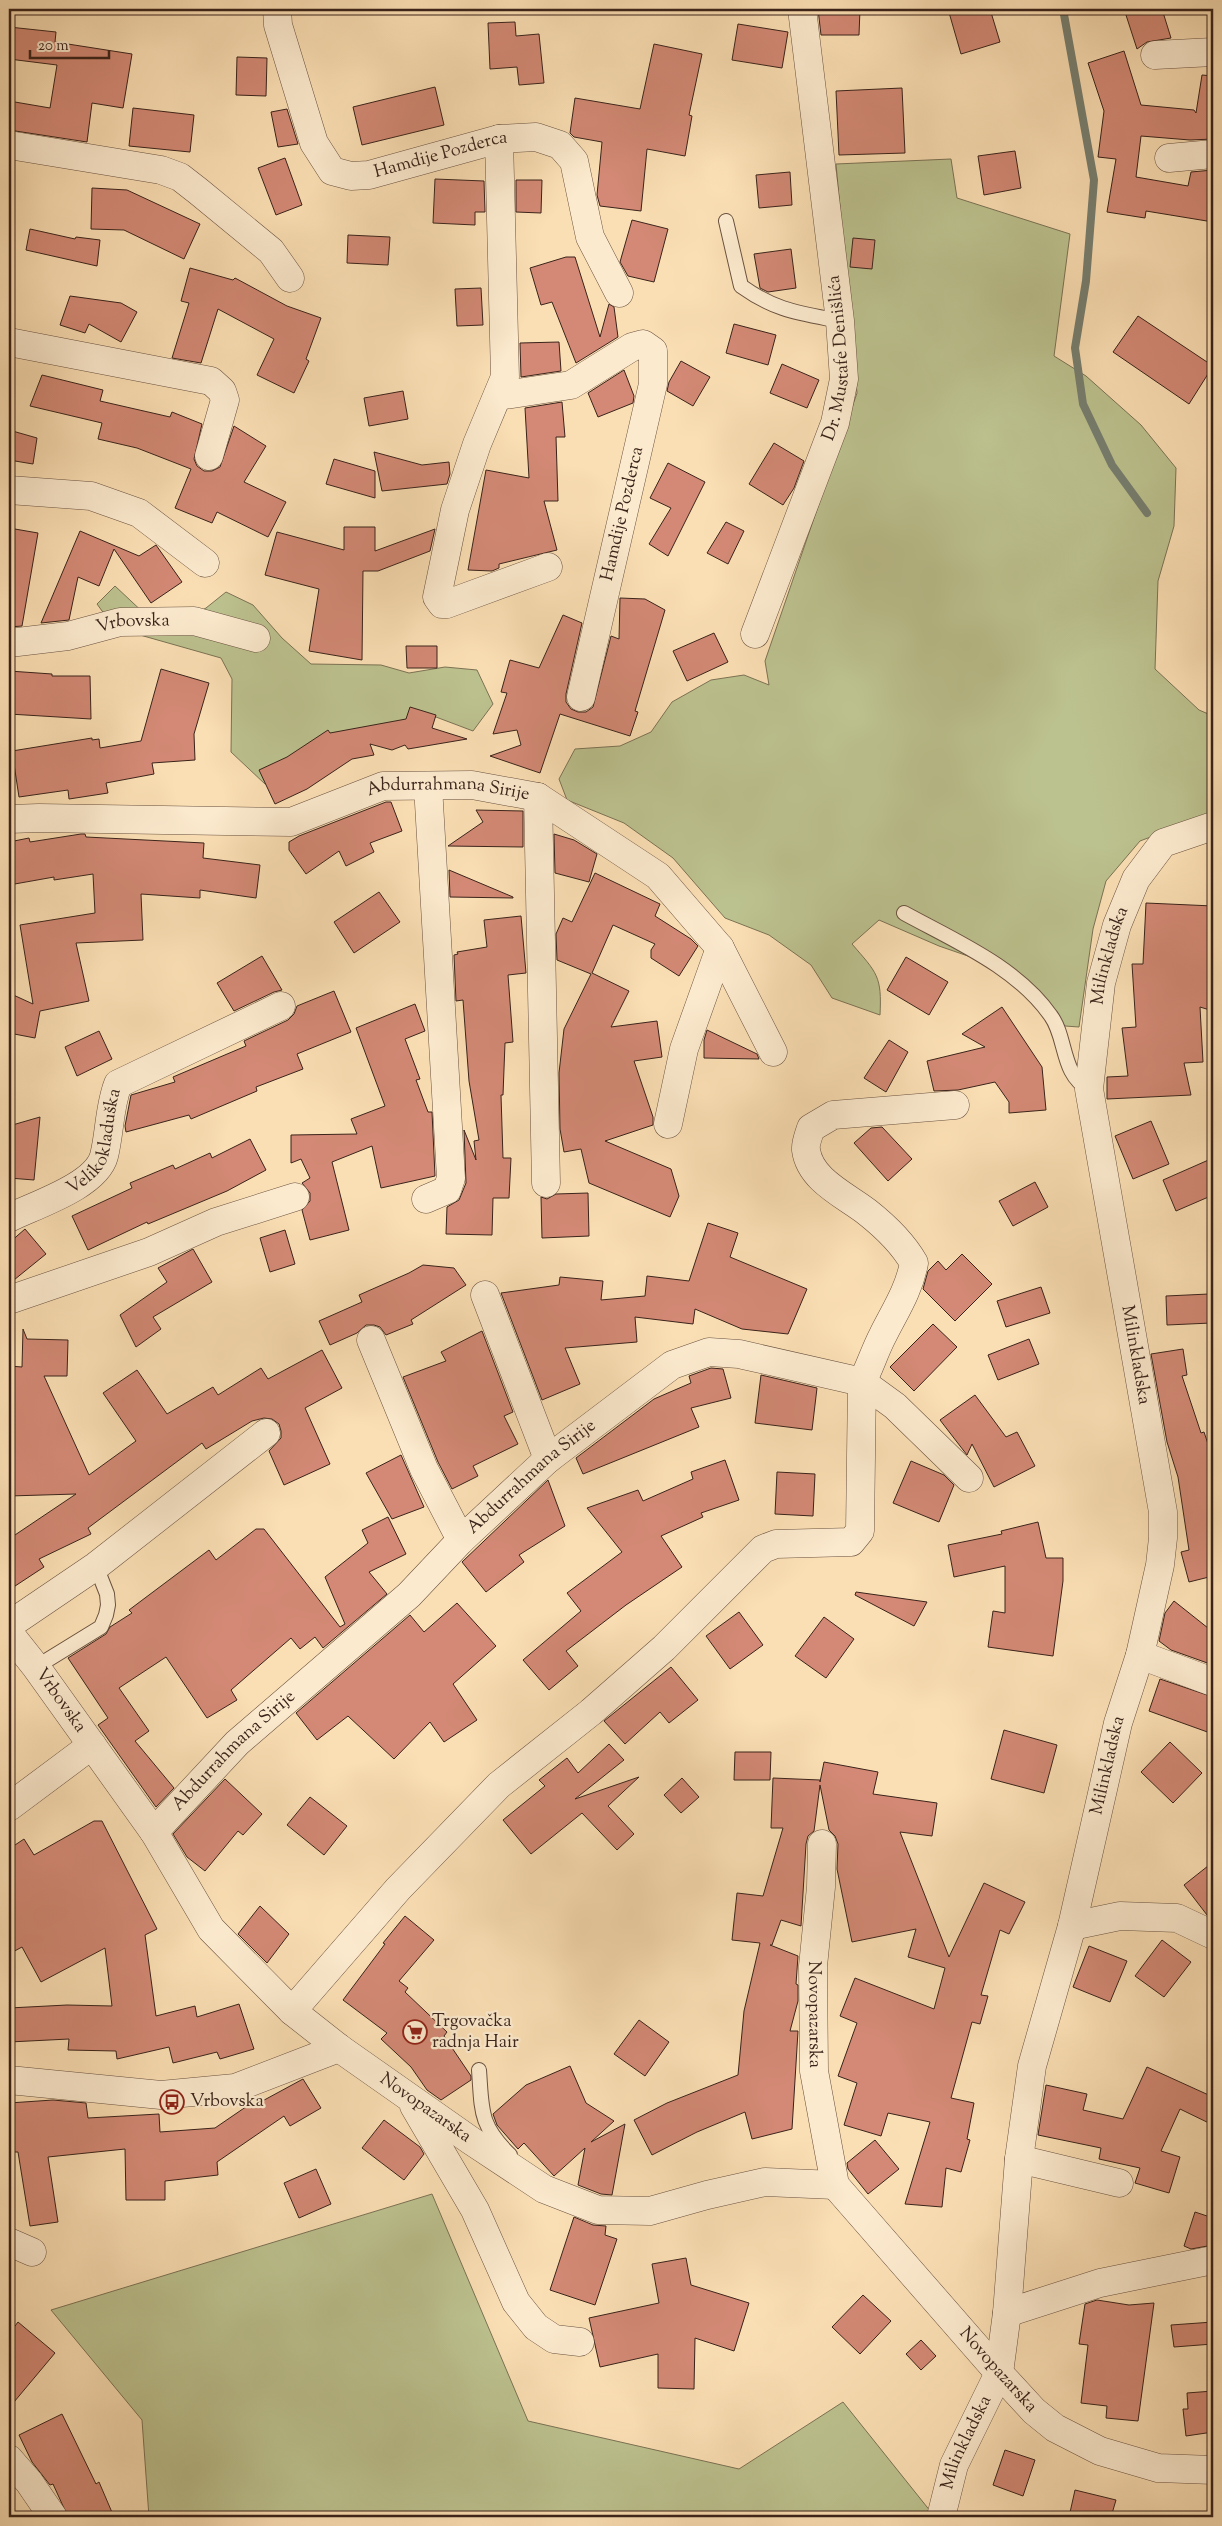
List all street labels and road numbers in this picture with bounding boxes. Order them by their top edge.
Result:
street label: Hamdije Pozderca [371,126,508,186]
street label: Dr. Mustafe Denišlića [816,274,857,445]
street label: Hamdije Pozderca [595,444,651,584]
street label: Vrbovska [93,608,170,641]
street label: Abdurrahmana Sirije [363,772,532,808]
street label: Milinkladska [1086,903,1136,1006]
street label: Velikokladuška [62,1085,129,1202]
street label: Milinkladska [1113,1303,1157,1407]
street label: Abdurrahmana Sirije [461,1414,602,1541]
street label: Vrbovska [28,1663,92,1738]
street label: Abdurrahmana Sirije [166,1685,302,1817]
street label: Milinkladska [1085,1713,1132,1818]
street label: Novopazarska [800,1961,827,2068]
street label: Novopazarska [374,2067,476,2150]
street label: Novopazarska [952,2322,1043,2419]
street label: Milinkladska [935,2391,999,2492]

